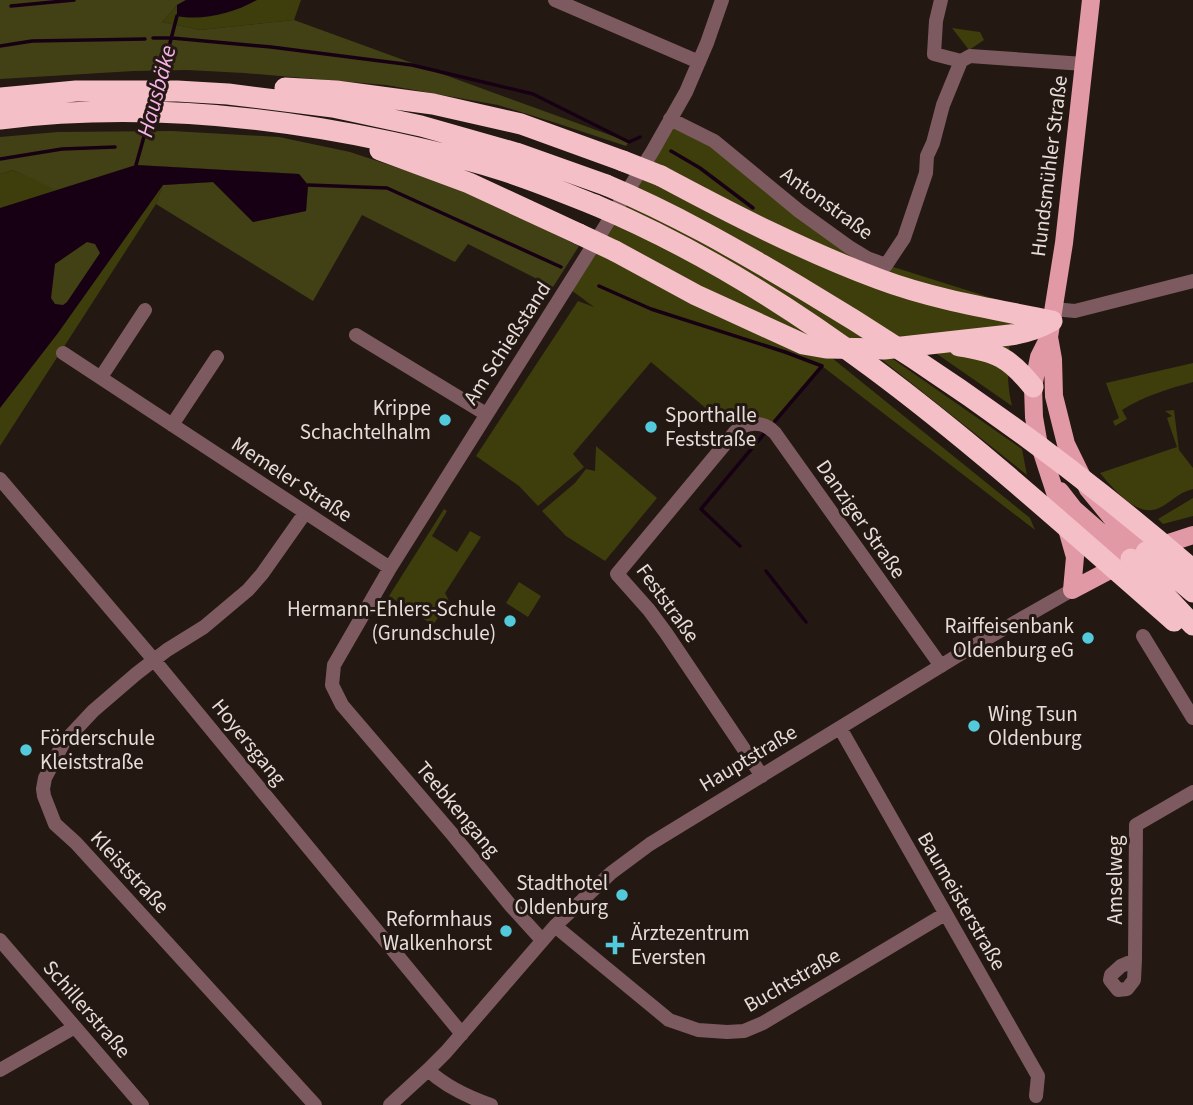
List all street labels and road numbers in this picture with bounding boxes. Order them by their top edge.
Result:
street label: Hundsmühler Straße [1023,74,1075,258]
street label: Antonstraße [775,159,879,247]
street label: Am Schießstand [456,275,558,411]
street label: Memeler Straße [226,429,358,529]
street label: Danziger Straße [809,453,913,585]
street label: Feststraße [629,557,707,649]
street label: Hoyersgang [205,692,294,792]
street label: Hauptstraße [693,717,803,799]
street label: Teebkengang [409,754,507,864]
street label: Kleiststraße [84,824,176,920]
street label: Baumeisterstraße [910,826,1014,976]
street label: Amselweg [1100,835,1130,925]
street label: Buchtstraße [738,940,846,1020]
street label: Schillerstraße [36,953,138,1065]

